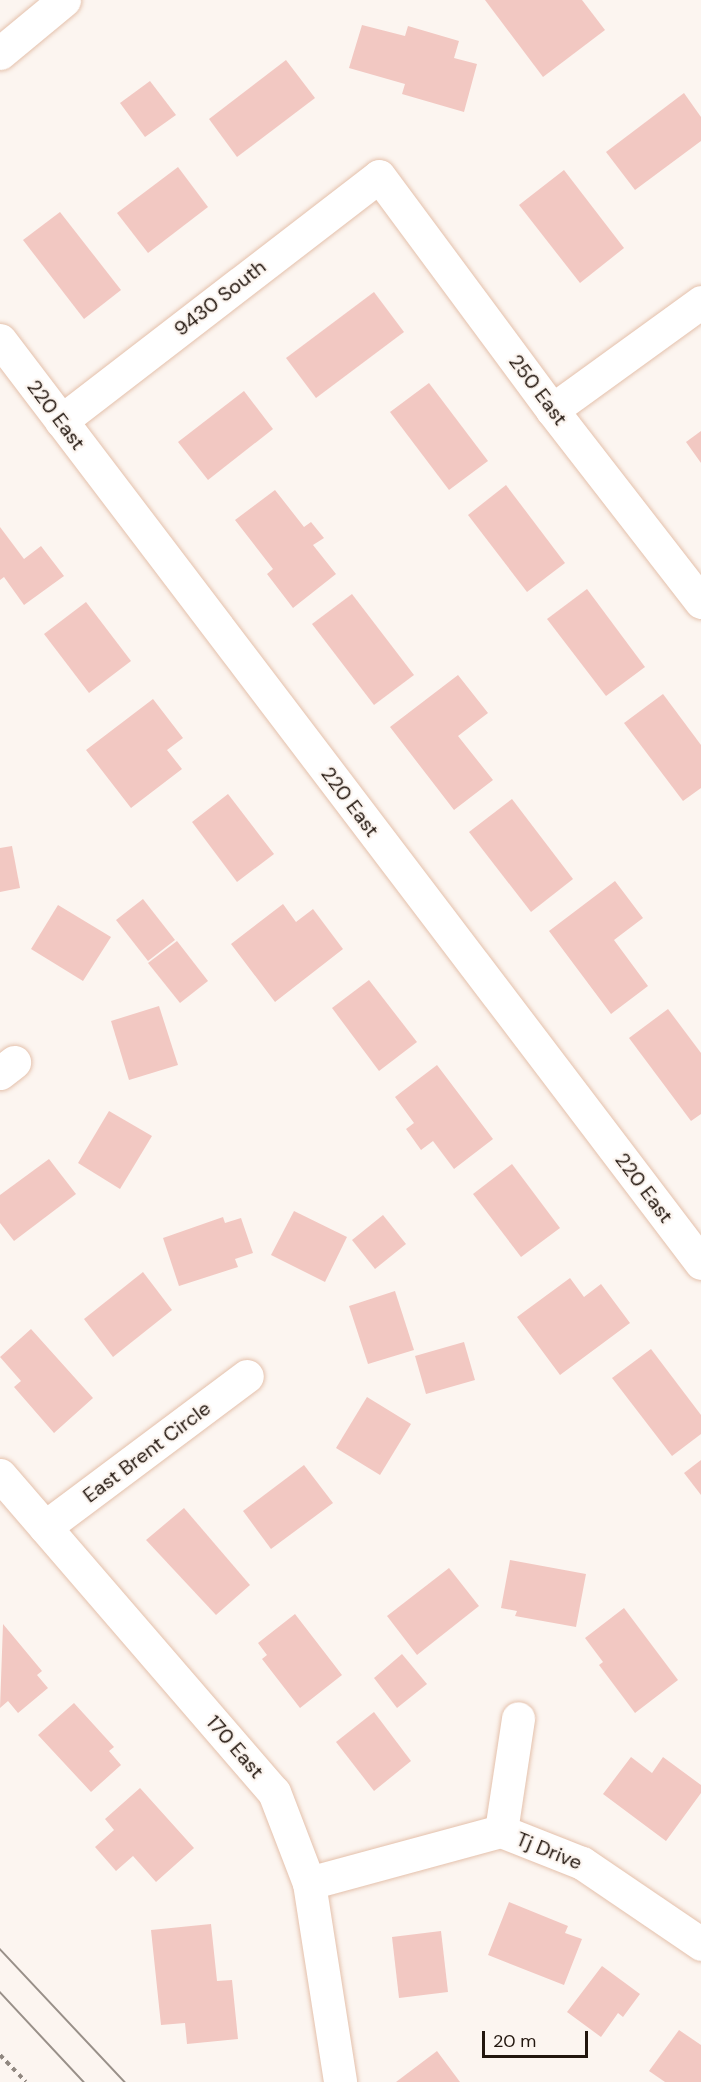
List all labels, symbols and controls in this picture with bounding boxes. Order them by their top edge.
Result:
street label: 9430 South [169,255,271,341]
street label: 250 East [504,350,572,430]
street label: 220 East [22,375,90,455]
street label: 220 East [316,762,384,842]
street label: 220 East [610,1148,678,1228]
street label: East Brent Circle [79,1396,215,1508]
street label: 170 East [201,1711,269,1783]
street label: Tj Drive [513,1827,585,1875]
scale bar [485,2019,592,2057]
text: 20 m [493,2029,536,2053]

